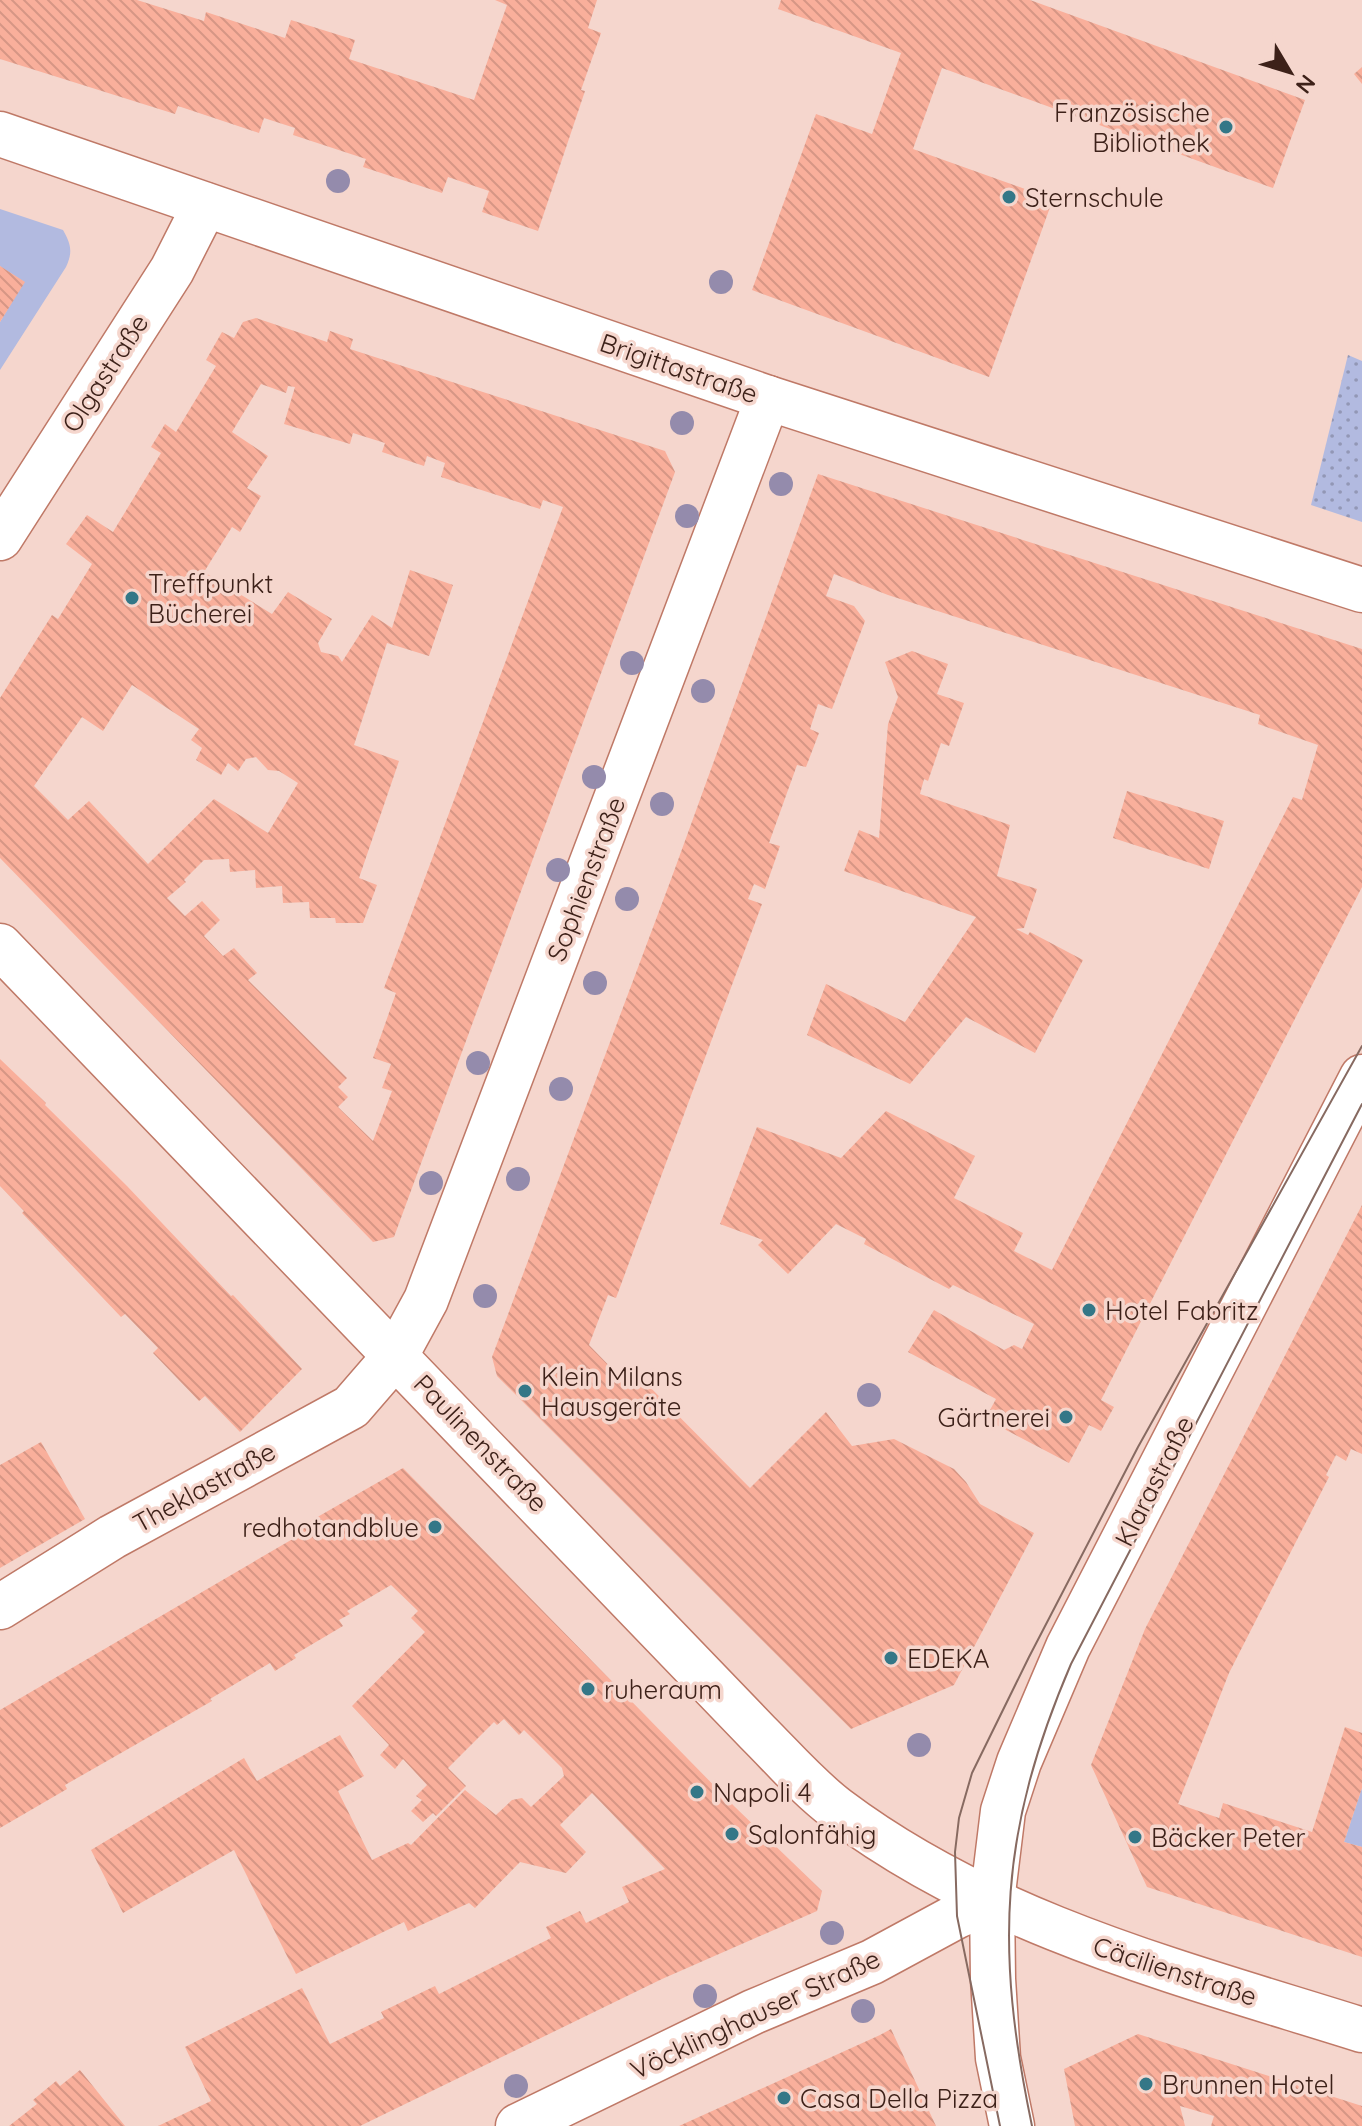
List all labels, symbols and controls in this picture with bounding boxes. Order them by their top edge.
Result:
north arrow [1250,32,1330,112]
text: N [1290,69,1322,99]
place label: Französische Bibliothek [1054,96,1210,159]
marker: Französische Bibliothek [1217,118,1235,136]
place label: Sternschule [1025,181,1164,214]
marker: Sternschule [1000,188,1018,206]
street label: Olgastraße [55,308,155,438]
street label: Brigittastraße [596,326,762,410]
place label: Treffpunkt Bücherei [148,567,273,630]
marker: Treffpunkt Bücherei [123,589,141,607]
street label: Sophienstraße [540,792,632,966]
place label: Hotel Fabritz [1105,1294,1258,1327]
marker: Hotel Fabritz [1080,1301,1098,1319]
place label: Klein Milans Hausgeräte [541,1360,683,1423]
street label: Paulinenstraße [407,1367,555,1519]
marker: Klein Milans Hausgeräte [516,1382,534,1400]
place label: Gärtnerei [938,1401,1050,1434]
marker: Gärtnerei [1057,1408,1075,1426]
street label: Klarastraße [1107,1410,1201,1552]
street label: Theklastraße [127,1434,281,1540]
place label: redhotandblue [242,1511,419,1544]
marker: redhotandblue [426,1518,444,1536]
place label: EDEKA [907,1642,990,1675]
marker: EDEKA [882,1649,900,1667]
place label: ruheraum [604,1673,722,1706]
marker: ruheraum [579,1680,597,1698]
place label: Napoli 4 [713,1776,812,1809]
marker: Napoli 4 [688,1783,706,1801]
place label: Salonfähig [748,1818,877,1851]
place label: Bäcker Peter [1151,1821,1306,1854]
marker: Salonfähig [723,1825,741,1843]
marker: Bäcker Peter [1126,1828,1144,1846]
street label: Cäcilienstraße [1089,1929,1261,2013]
street label: Vöcklinghauser Straße [625,1942,885,2086]
place label: Brunnen Hotel [1162,2068,1334,2101]
marker: Brunnen Hotel [1137,2075,1155,2093]
place label: Casa Della Pizza [800,2082,998,2115]
marker: Casa Della Pizza [775,2089,793,2107]

